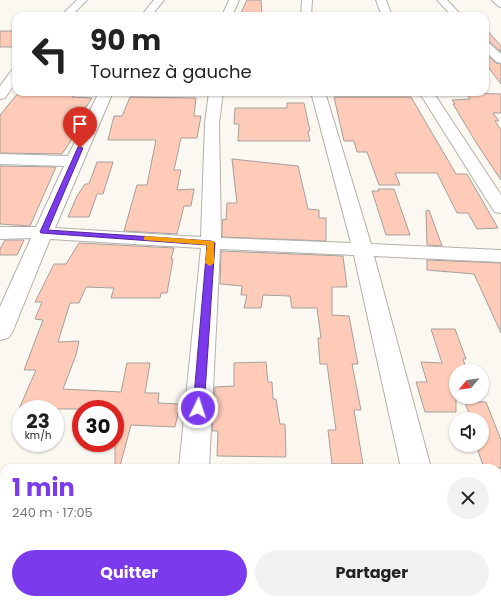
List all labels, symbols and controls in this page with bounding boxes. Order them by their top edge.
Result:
text: 90 m [90,21,161,60]
icon: left [24,28,76,80]
text: Tournez à gauche [90,59,252,84]
pin [63,107,97,148]
icon: arrive [69,113,91,135]
north arrow [449,364,489,404]
map controls [449,364,489,452]
position arrow [177,387,219,429]
speed limit sign: 30 [72,400,124,452]
text: 23 [26,407,50,435]
button: sound [449,412,489,452]
text: km/h [25,428,51,443]
text: 1 min [12,471,75,504]
button: close [447,477,489,519]
text: 240 m · 17:05 [12,503,93,522]
button: Quitter [12,550,247,596]
button: Partager [255,550,489,596]

